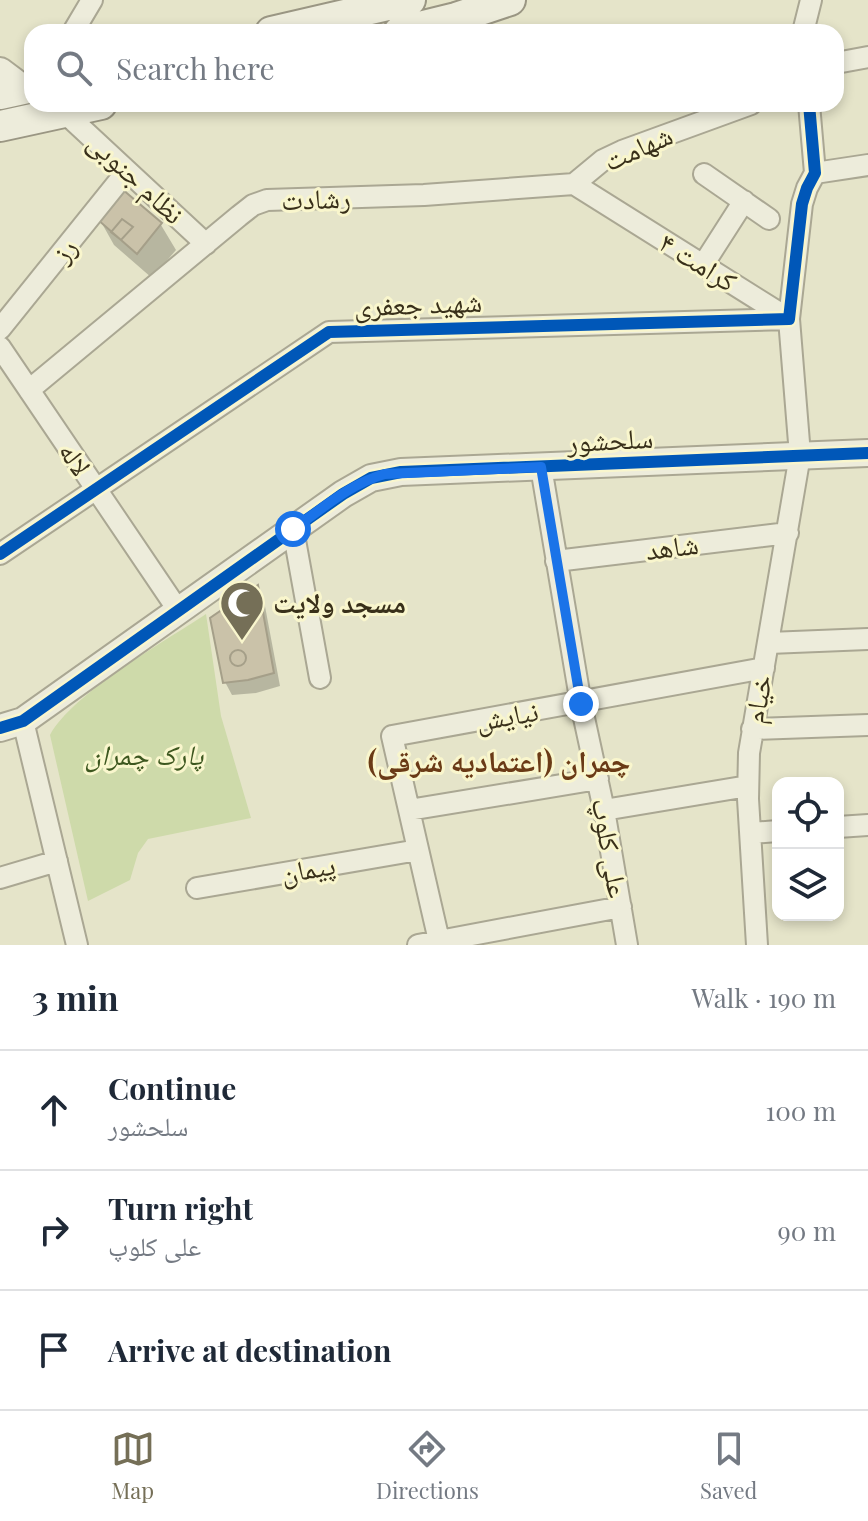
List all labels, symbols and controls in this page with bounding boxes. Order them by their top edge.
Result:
search box [24,24,844,112]
icon: search [52,46,96,90]
text: Search here [116,48,275,88]
street label: شهامت [597,115,678,178]
street label: نظام جنوبی [79,123,193,233]
street label: رشادت [281,178,351,217]
street label: کرامت ۴ [653,223,745,299]
street label: رز [41,229,84,270]
street label: شهید جعفری [353,282,483,323]
street label: سلحشور [565,418,654,459]
street label: لاله [52,434,101,482]
route start [275,511,311,547]
street label: شاهد [643,524,700,567]
mosque icon: مسجد ولایت [218,579,266,642]
place label: مسجد ولایت [273,583,406,620]
street label: خیام [734,671,781,727]
route end [563,686,599,722]
street label: نیایش [473,691,541,739]
park label: پارک چمران [85,735,204,773]
district label: چمران (اعتمادیه شرقی) [368,740,630,780]
map controls [772,777,844,921]
button: locate [772,777,844,849]
street label: علی کلوپ [584,795,638,901]
street label: پیمان [278,845,338,891]
button: layers [772,849,844,921]
text: 3 min [32,974,119,1020]
text: Walk · 190 m [692,980,836,1015]
text: Continue [108,1068,236,1108]
icon: ahead [32,1088,76,1132]
text: 100 m [766,1093,836,1128]
text: سلحشور [108,1108,188,1143]
text: Turn right [108,1188,253,1228]
icon: right [32,1208,76,1252]
text: 90 m [778,1213,836,1248]
text: علی کلوپ [108,1228,201,1263]
icon: arrive [32,1328,76,1372]
text: Arrive at destination [108,1330,391,1370]
tab: Map [111,1427,155,1505]
tab: Directions [376,1427,479,1505]
tab: Saved [700,1427,757,1505]

